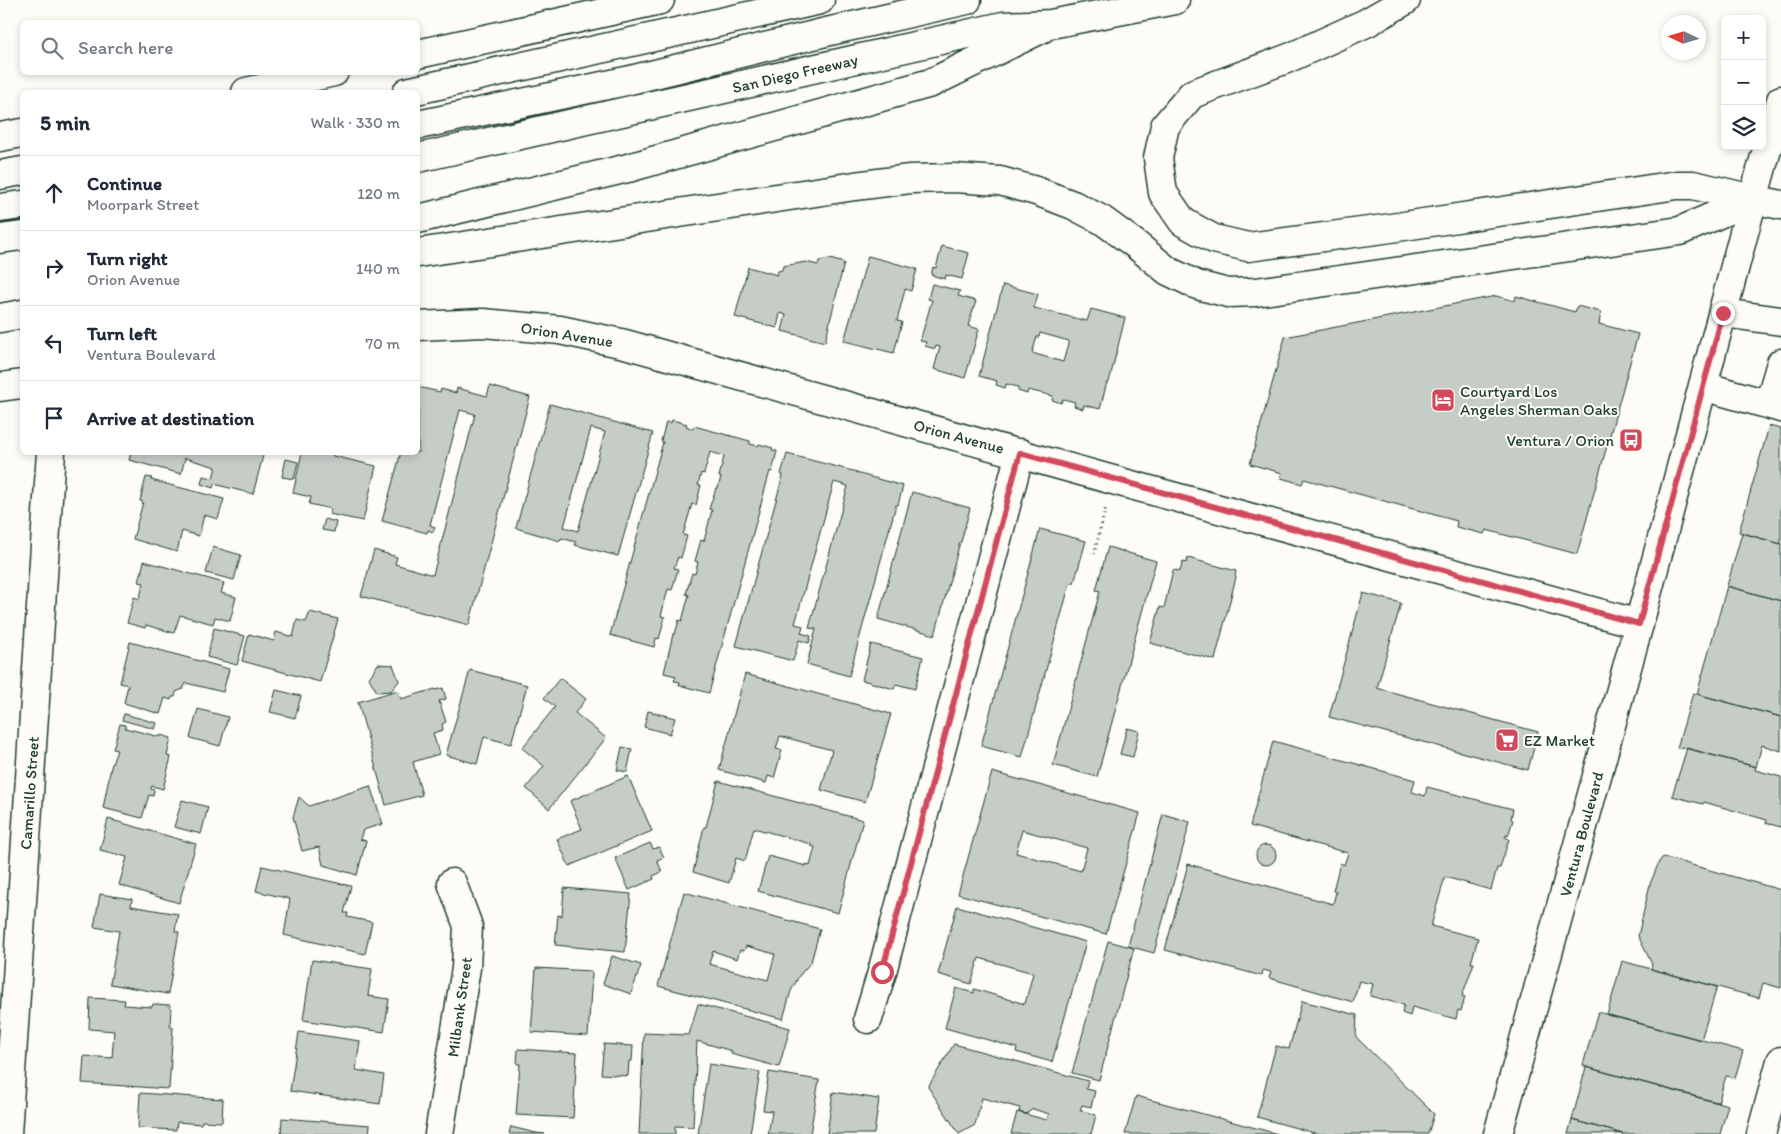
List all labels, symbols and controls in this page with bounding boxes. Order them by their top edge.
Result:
north arrow [1661,15,1706,60]
map controls [1721,15,1766,150]
button: + [1721,15,1766,60]
search box [20,20,420,75]
icon: search [38,34,66,62]
text: Search here [78,36,173,59]
street label: San Diego Freeway [730,50,860,97]
button: − [1721,60,1766,105]
button: layers [1721,105,1766,150]
text: 5 min [40,110,90,135]
text: Walk · 330 m [310,113,400,132]
text: Continue [87,172,162,195]
icon: ahead [40,179,68,207]
text: 120 m [357,184,400,203]
text: Moorpark Street [87,195,199,214]
text: Turn right [87,247,168,270]
icon: right [40,254,68,282]
text: 140 m [356,259,400,278]
text: Orion Avenue [87,270,180,289]
route end [1712,302,1735,325]
street label: Orion Avenue [519,318,614,351]
text: Turn left [87,322,157,345]
icon: left [40,329,68,357]
text: 70 m [365,334,400,353]
text: Ventura Boulevard [87,345,216,364]
place label: Courtyard Los Angeles Sherman Oaks [1460,382,1618,419]
hotel icon: Courtyard Los Angeles Sherman Oaks [1430,387,1456,413]
icon: arrive [40,404,68,432]
text: Arrive at destination [87,407,254,430]
street label: Orion Avenue [911,415,1006,458]
bus stop icon: Ventura / Orion [1618,427,1644,453]
place label: Ventura / Orion [1507,431,1614,450]
supermarket icon: EZ Market [1494,727,1520,753]
place label: EZ Market [1524,731,1595,750]
street label: Camarillo Street [16,736,43,850]
street label: Ventura Boulevard [1556,769,1607,899]
street label: Milbank Street [443,956,476,1058]
route start [871,961,894,984]

